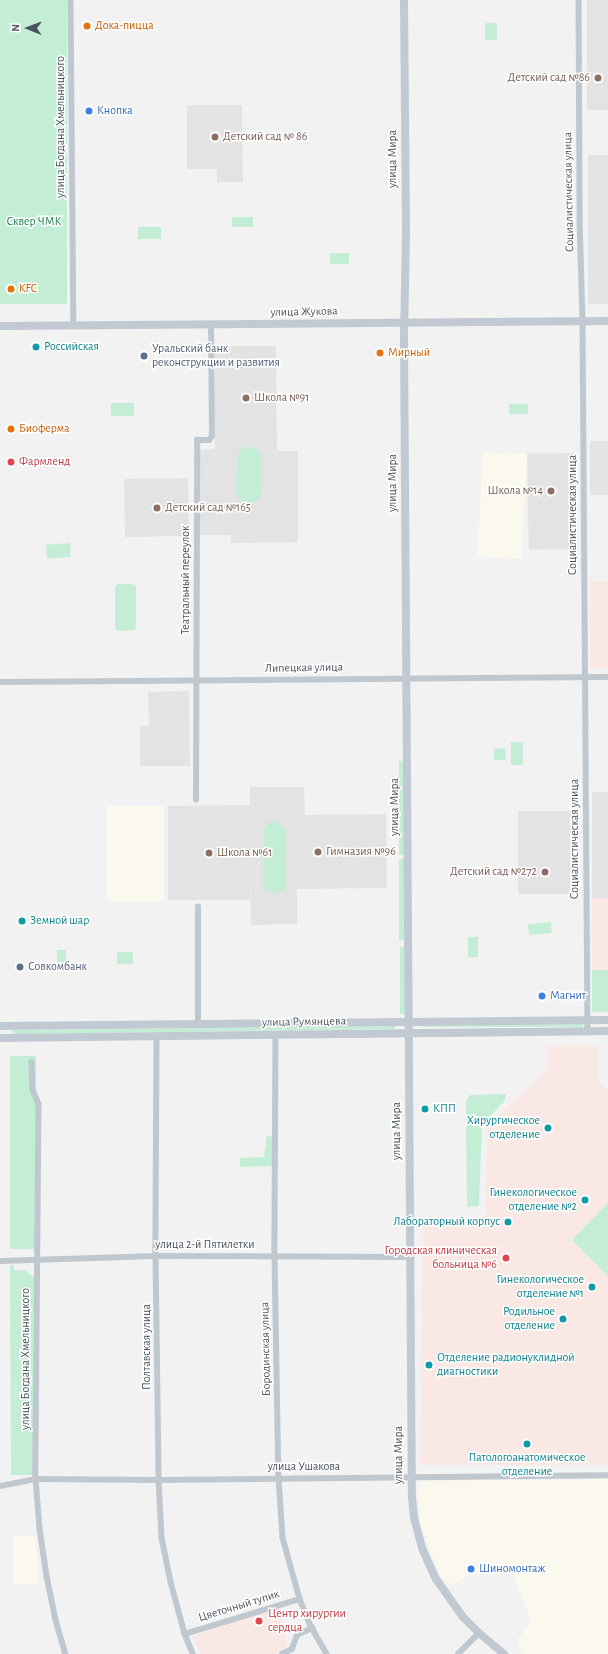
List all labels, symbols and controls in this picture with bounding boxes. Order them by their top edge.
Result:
north arrow [8,8,48,48]
place label: Дока-пицца [95,19,154,33]
marker: Дока-пицца [82,21,92,31]
text: N [10,24,21,32]
street label: улица Богдана Хмельницкого [54,56,68,198]
place label: Детский сад №86 [508,71,590,85]
marker: Детский сад №86 [593,73,603,83]
place label: Кнопка [97,104,133,118]
marker: Кнопка [84,106,94,116]
place label: Детский сад № 86 [223,130,307,144]
street label: улица Мира [386,130,400,188]
marker: Детский сад № 86 [210,132,220,142]
street label: Социалистическая улица [561,132,577,252]
park label: Сквер ЧМК [6,215,62,229]
place label: KFC [19,282,37,296]
marker: KFC [6,284,16,294]
street label: улица Жукова [270,304,338,320]
place label: Российская [44,340,99,354]
marker: Российская [31,342,41,352]
place label: Уральский банк реконструкции и развития [152,342,280,370]
place label: Мирный [388,346,430,360]
marker: Мирный [375,348,385,358]
marker: Уральский банк реконструкции и развития [139,351,149,361]
place label: Школа №91 [254,391,309,405]
marker: Школа №91 [241,393,251,403]
place label: Биоферма [19,422,70,436]
marker: Биоферма [6,424,16,434]
street label: улица Мира [386,454,400,512]
place label: Фармленд [19,455,70,469]
street label: Социалистическая улица [566,455,580,575]
marker: Фармленд [6,457,16,467]
place label: Школа №14 [487,484,543,498]
marker: Школа №14 [546,486,556,496]
place label: Детский сад №165 [165,501,251,515]
marker: Детский сад №165 [152,503,162,513]
street label: Театральный переулок [179,525,193,635]
street label: Липецкая улица [265,660,343,676]
street label: улица Мира [388,778,402,836]
street label: Социалистическая улица [568,779,582,899]
place label: Гимназия №96 [326,845,396,859]
place label: Школа №61 [217,846,272,860]
marker: Гимназия №96 [313,847,323,857]
marker: Школа №61 [204,848,214,858]
place label: Детский сад №272 [450,865,537,879]
marker: Детский сад №272 [540,867,550,877]
place label: Земной шар [30,914,89,928]
marker: Земной шар [17,916,27,926]
place label: Совкомбанк [28,960,87,974]
marker: Совкомбанк [15,962,25,972]
place label: Магнит [550,989,586,1003]
marker: Магнит [537,991,547,1001]
street label: улица Румянцева [262,1014,346,1030]
street label: улица Мира [390,1102,404,1160]
place label: КПП [433,1102,456,1116]
marker: КПП [420,1104,430,1114]
place label: Хирургическое отделение [467,1114,540,1142]
marker: Хирургическое отделение [543,1123,553,1133]
place label: Гинекологическое отделение №2 [489,1186,577,1214]
marker: Гинекологическое отделение №2 [580,1195,590,1205]
place label: Лабораторный корпус [394,1215,500,1229]
marker: Лабораторный корпус [503,1217,513,1227]
street label: улица 2-й Пятилетки [155,1238,255,1252]
place label: Городская клиническая больница №6 [384,1244,497,1272]
marker: Городская клиническая больница №6 [500,1252,512,1264]
place label: Гинекологическое отделение №1 [496,1273,584,1301]
marker: Гинекологическое отделение №1 [587,1282,597,1292]
street label: улица Богдана Хмельницкого [19,1288,33,1430]
street label: Бородинская улица [258,1302,274,1396]
street label: Полтавская улица [140,1304,154,1390]
place label: Родильное отделение [503,1305,555,1333]
marker: Родильное отделение [558,1314,568,1324]
place label: Отделение радионуклидной диагностики [437,1351,575,1379]
marker: Отделение радионуклидной диагностики [424,1360,434,1370]
street label: улица Мира [392,1426,406,1484]
marker: Патологоанатомическое отделение [522,1439,532,1449]
place label: Патологоанатомическое отделение [469,1451,585,1479]
street label: улица Ушакова [268,1460,340,1474]
place label: Шиномонтаж [479,1562,545,1576]
marker: Шиномонтаж [466,1564,476,1574]
street label: Цветочный тупик [197,1587,281,1625]
place label: Центр хирургии сердца [268,1607,346,1635]
marker: Центр хирургии сердца [253,1615,265,1627]

